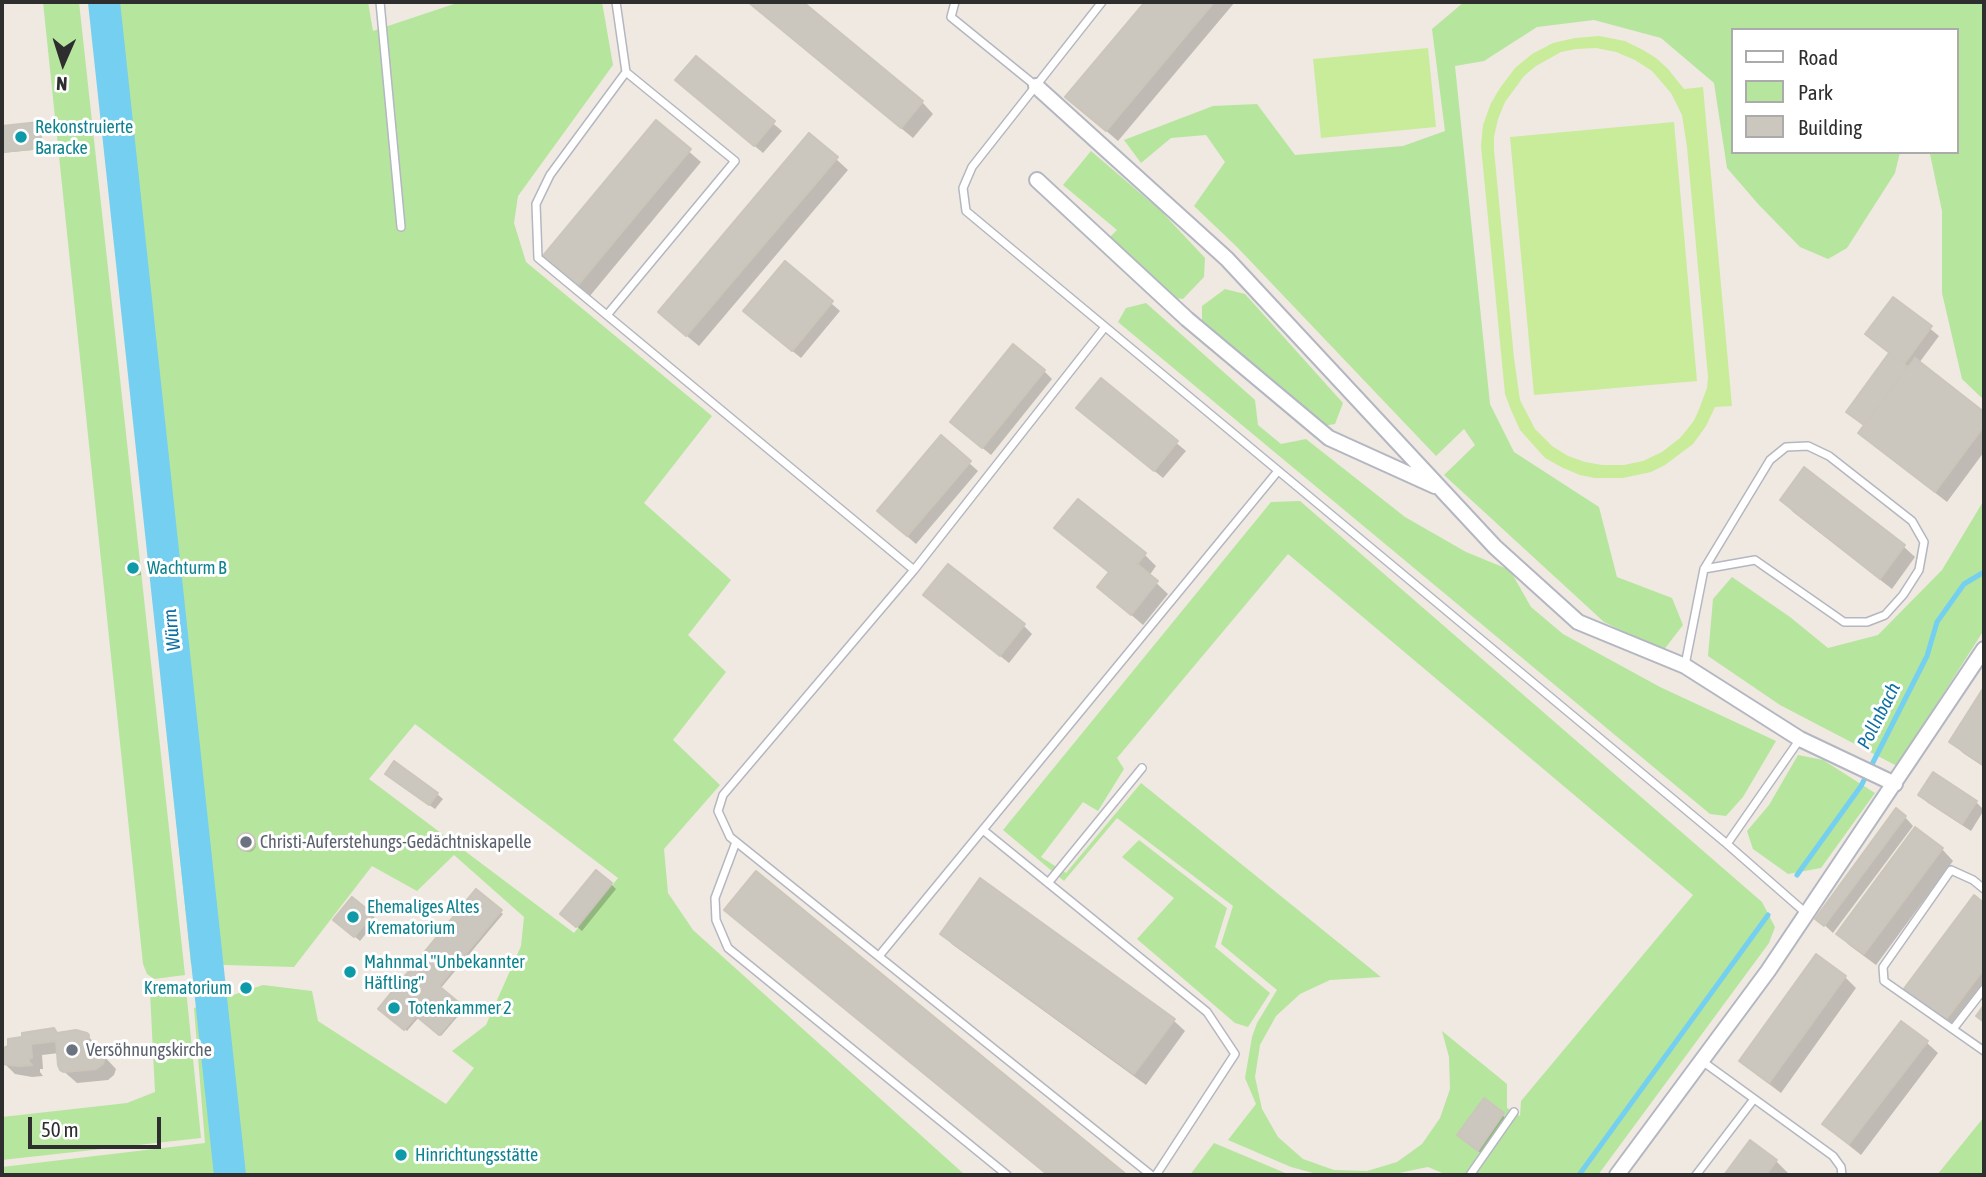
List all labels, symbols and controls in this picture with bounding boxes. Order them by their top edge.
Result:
north arrow [28,28,98,98]
legend [1730,28,1958,154]
text: Road [1798,45,1838,69]
text: N [56,73,68,95]
text: Park [1798,80,1833,104]
text: Building [1798,115,1862,139]
place label: Rekonstruierte Baracke [35,116,133,158]
marker: Rekonstruierte Baracke [13,129,29,145]
place label: Wachturm B [147,557,226,579]
marker: Wachturm B [125,560,141,576]
water label: Würm [158,608,186,652]
water label: Pollnbach [1853,679,1905,753]
place label: Christi-Auferstehungs-Gedächtniskapelle [260,831,532,853]
marker: Christi-Auferstehungs-Gedächtniskapelle [238,834,254,850]
place label: Ehemaliges Altes Krematorium [367,896,479,939]
marker: Ehemaliges Altes Krematorium [345,909,361,925]
place label: Mahnmal "Unbekannter Häftling" [364,951,525,993]
marker: Mahnmal "Unbekannter Häftling" [342,964,358,980]
place label: Krematorium [144,977,232,999]
marker: Krematorium [238,980,254,996]
place label: Totenkammer 2 [408,997,512,1019]
marker: Totenkammer 2 [386,1000,402,1016]
place label: Versöhnungskirche [86,1039,212,1061]
marker: Versöhnungskirche [64,1042,80,1058]
scale bar [32,1104,164,1148]
text: 50 m [41,1117,79,1141]
place label: Hinrichtungsstätte [415,1144,538,1166]
marker: Hinrichtungsstätte [393,1147,409,1163]

